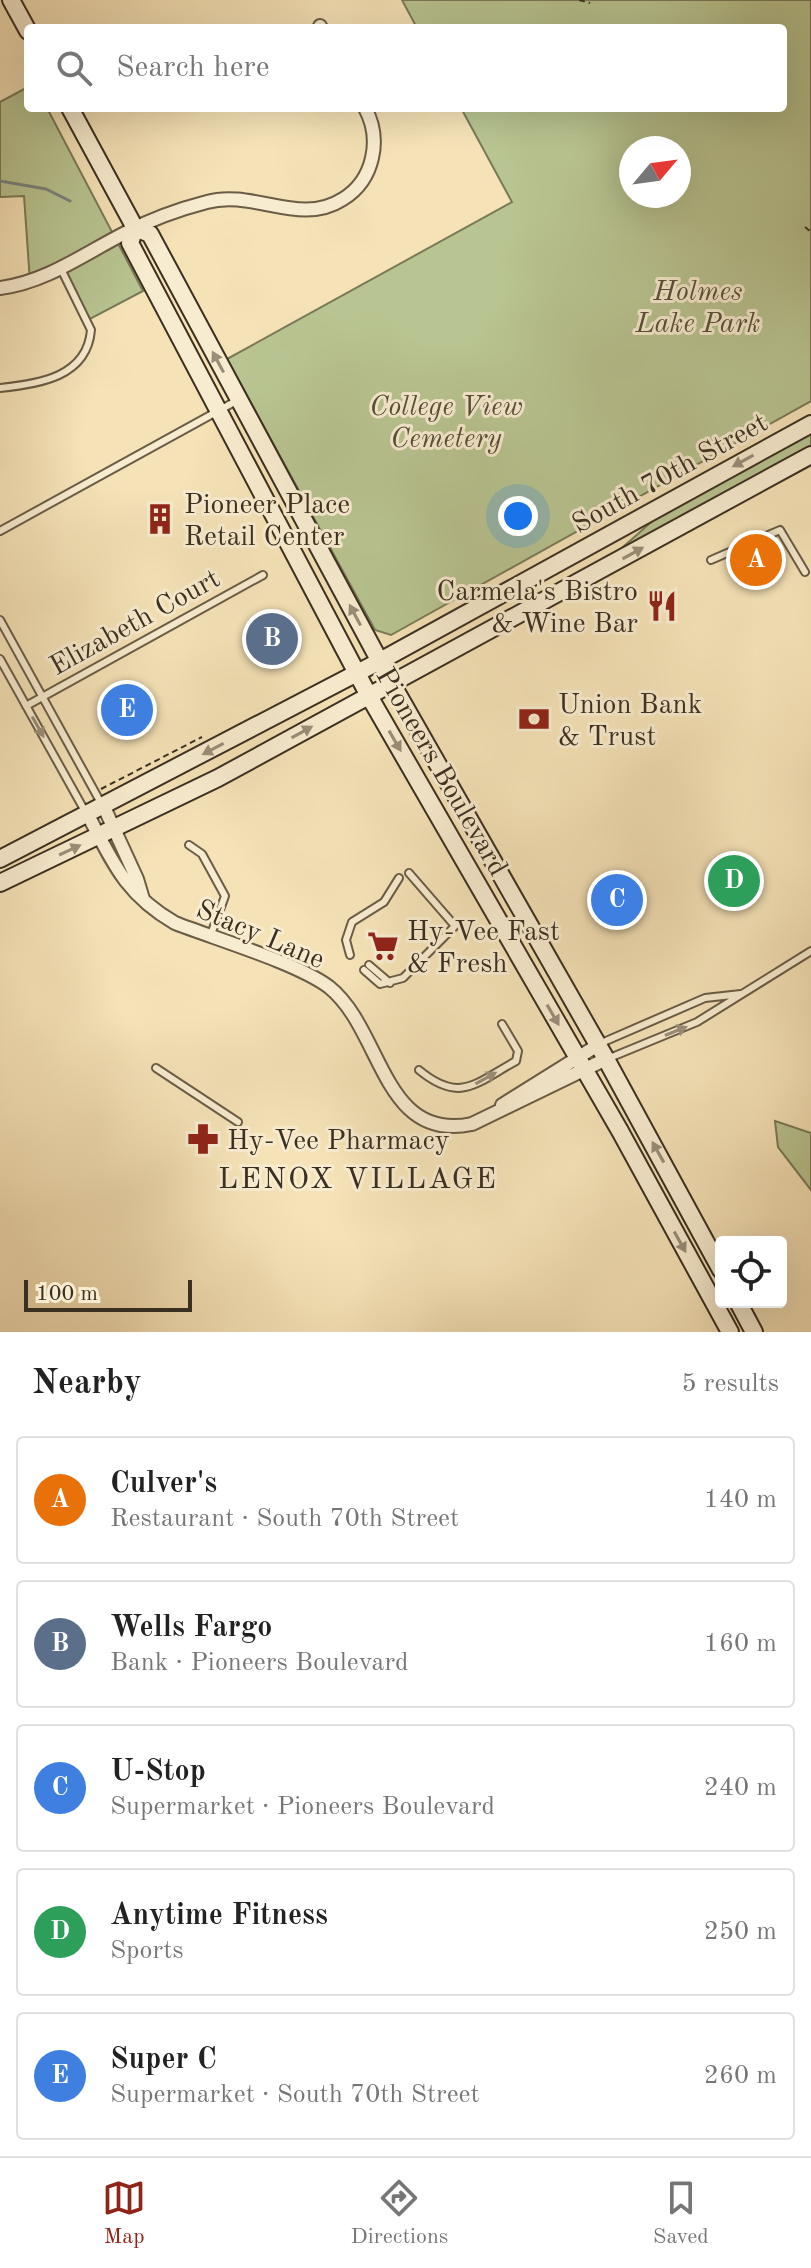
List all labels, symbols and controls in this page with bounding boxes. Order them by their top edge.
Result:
search box [24,24,787,112]
icon: search [52,46,96,90]
text: Search here [116,53,270,83]
north arrow [619,136,691,208]
park label: Holmes Lake Park [635,279,760,339]
one-way arrow [211,351,225,373]
park label: College View Cemetery [369,394,523,454]
street label: South 70th Street [568,409,773,540]
one-way arrow [731,455,754,468]
place label: Pioneer Place Retail Center [184,492,350,552]
your location [498,496,538,536]
building icon: Pioneer Place Retail Center [143,502,177,536]
pin: A [730,530,782,590]
one-way arrow [621,546,644,559]
street label: Elizabeth Court [46,565,225,682]
place label: Carmela's Bistro & Wine Bar [437,579,638,639]
restaurant icon: Carmela's Bistro & Wine Bar [645,589,679,623]
one-way arrow [348,604,362,627]
pin: B [246,609,298,669]
street label: Pioneers Boulevard [369,664,511,881]
pin: E [101,680,153,740]
place label: Union Bank & Trust [558,692,702,752]
bank icon: Union Bank & Trust [517,702,551,736]
one-way arrow [31,716,45,738]
one-way arrow [291,726,314,739]
one-way arrow [388,730,402,753]
one-way arrow [202,741,224,755]
one-way arrow [59,843,82,857]
pin: D [708,851,760,911]
pin: C [591,870,643,930]
street label: Stacy Lane [192,896,328,975]
place label: Hy-Vee Fast & Fresh [407,919,560,979]
supermarket icon: Hy-Vee Fast & Fresh [366,929,400,963]
one-way arrow [546,1004,560,1026]
one-way arrow [664,1024,688,1037]
one-way arrow [475,1071,498,1085]
pharmacy icon: Hy-Vee Pharmacy [186,1122,220,1156]
place label: Hy-Vee Pharmacy [227,1128,450,1156]
one-way arrow [651,1141,665,1164]
district label: LENOX VILLAGE [218,1165,498,1195]
one-way arrow [673,1231,687,1253]
map controls [715,1236,787,1308]
button: locate [715,1236,787,1308]
scale bar [24,1276,192,1312]
text: 100 m [36,1283,98,1305]
text: Nearby [32,1367,142,1401]
text: 5 results [681,1371,779,1397]
text: Culver's [110,1469,217,1499]
text: A [50,1487,70,1513]
text: 140 m [704,1487,777,1513]
text: Restaurant · South 70th Street [110,1506,459,1532]
text: Wells Fargo [110,1613,272,1643]
text: B [51,1631,69,1657]
text: 160 m [704,1631,777,1657]
text: Bank · Pioneers Boulevard [110,1650,409,1676]
text: U-Stop [110,1757,206,1787]
text: C [51,1775,69,1801]
text: 240 m [704,1775,777,1801]
text: Supermarket · Pioneers Boulevard [110,1794,495,1820]
text: Anytime Fitness [110,1901,328,1931]
text: D [50,1919,70,1945]
text: 250 m [704,1919,777,1945]
text: Sports [110,1938,184,1964]
text: Super C [110,2045,217,2075]
text: E [51,2063,69,2089]
text: 260 m [704,2063,777,2089]
text: Supermarket · South 70th Street [110,2082,480,2108]
tab: Map [102,2176,146,2251]
tab: Directions [351,2176,448,2251]
tab: Saved [653,2176,709,2251]

